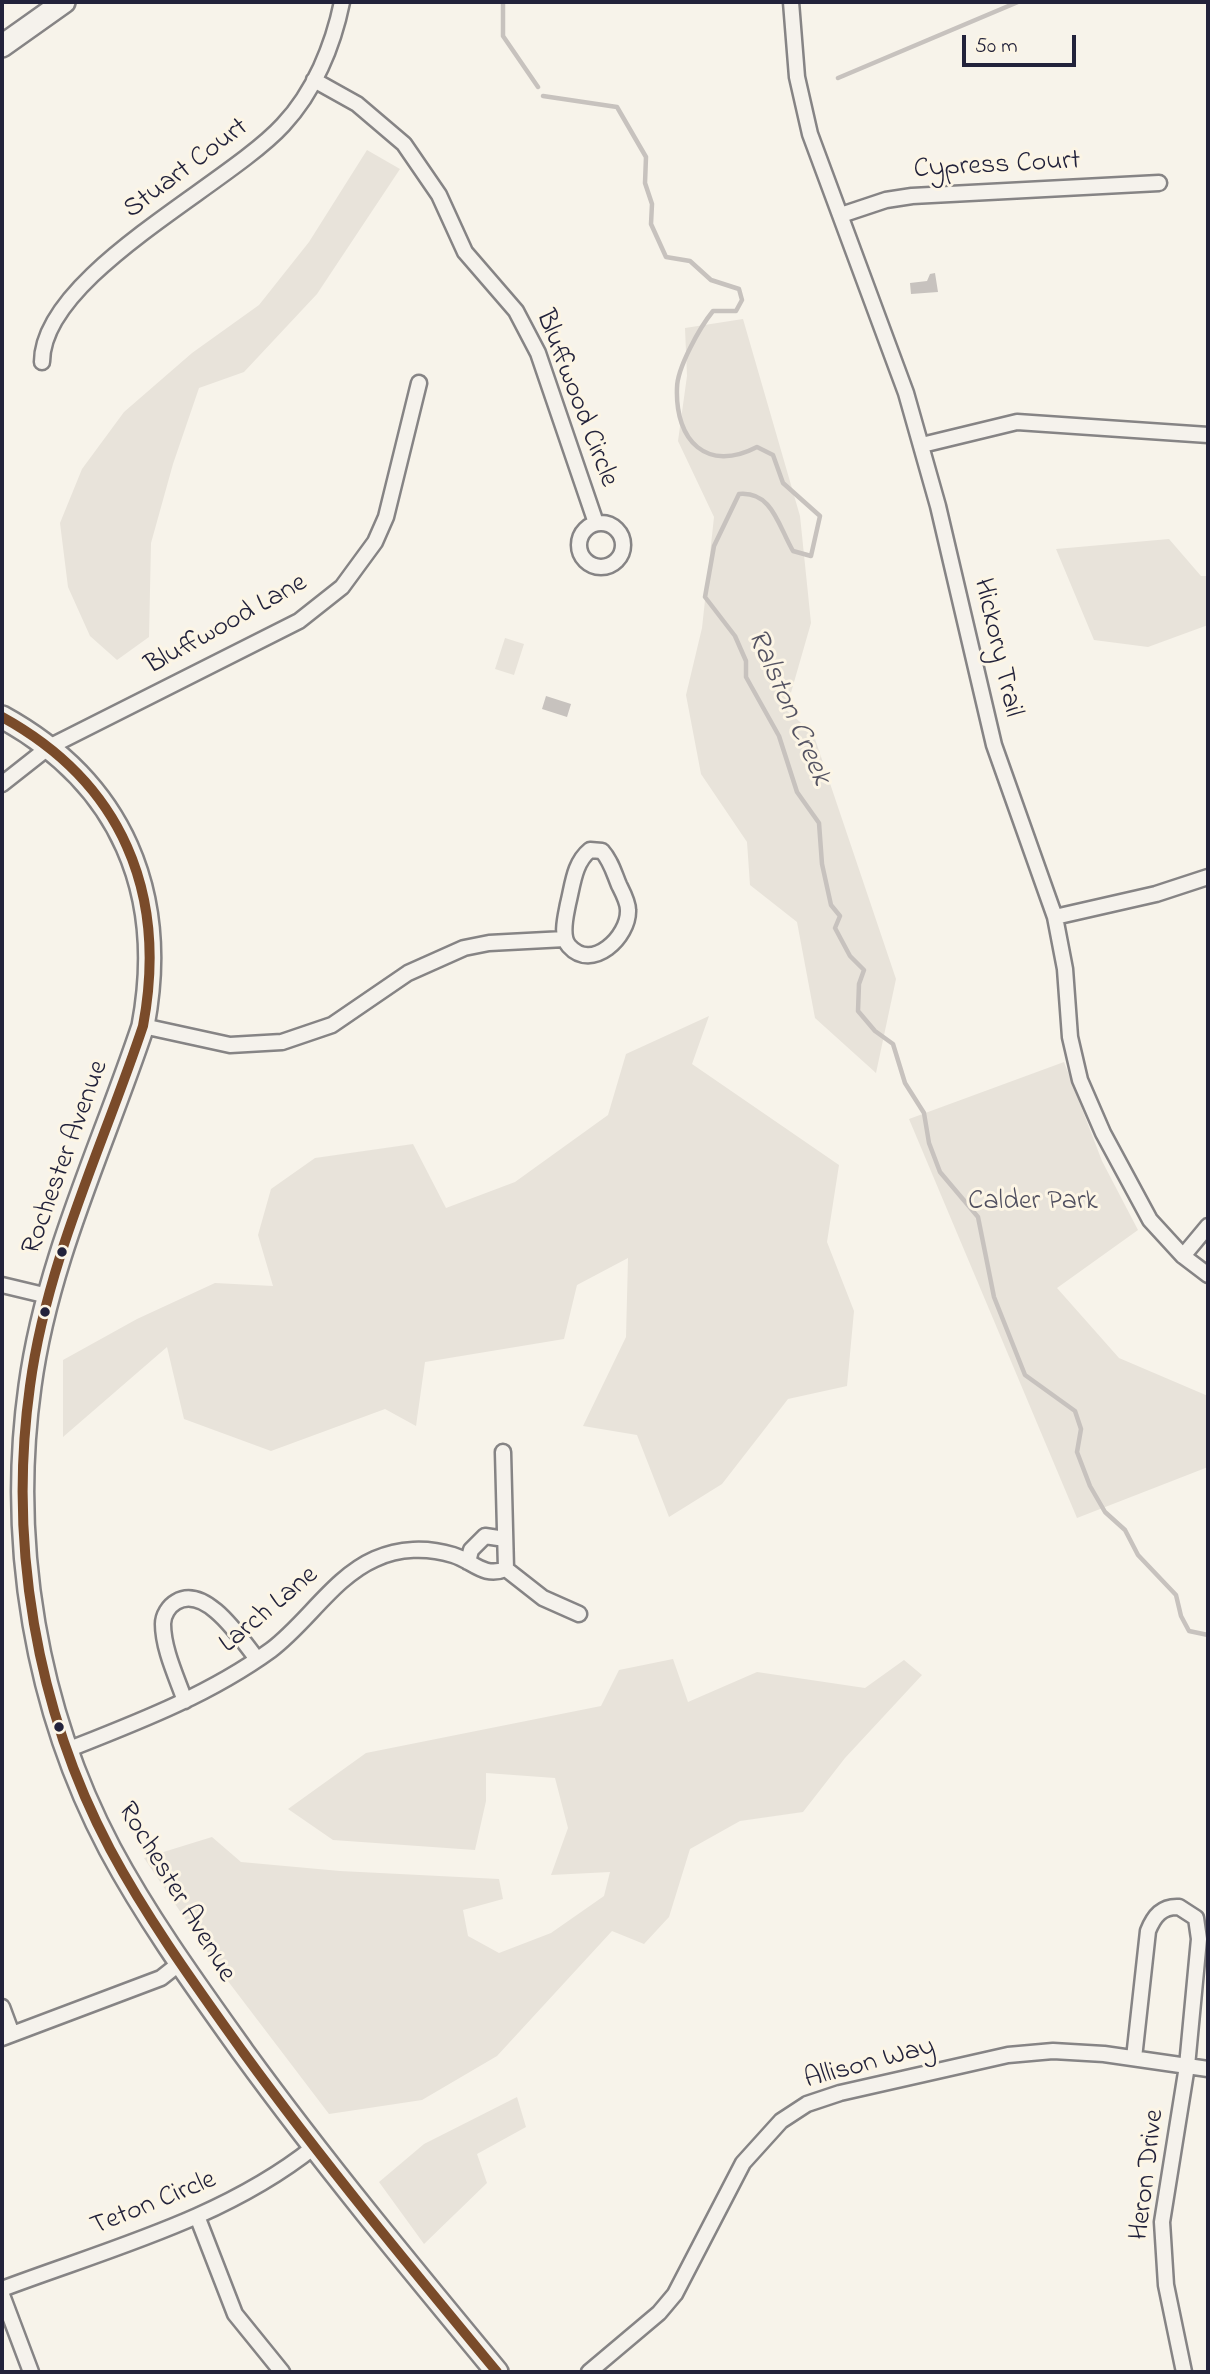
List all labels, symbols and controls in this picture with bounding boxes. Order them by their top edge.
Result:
scale bar [965,21,1079,65]
text: 50 m [975,32,1018,62]
street label: Stuart Court [118,112,256,228]
street label: Cypress Court [913,146,1081,188]
street label: Bluffwood Circle [526,306,624,492]
street label: Bluffwood Lane [140,568,314,684]
street label: Hickory Trail [964,575,1028,721]
water label: Ralston Creek [737,624,837,792]
street label: Rochester Avenue [16,1056,118,1260]
park label: Calder Park [968,1186,1098,1220]
unlabelled marker [55,1245,69,1259]
unlabelled marker [38,1305,52,1319]
street label: Larch Lane [214,1560,326,1662]
unlabelled marker [52,1720,66,1734]
street label: Rochester Avenue [108,1797,242,1989]
street label: Allison Way [801,2031,939,2099]
street label: Heron Drive [1124,2108,1174,2242]
street label: Teton Circle [86,2165,222,2245]

